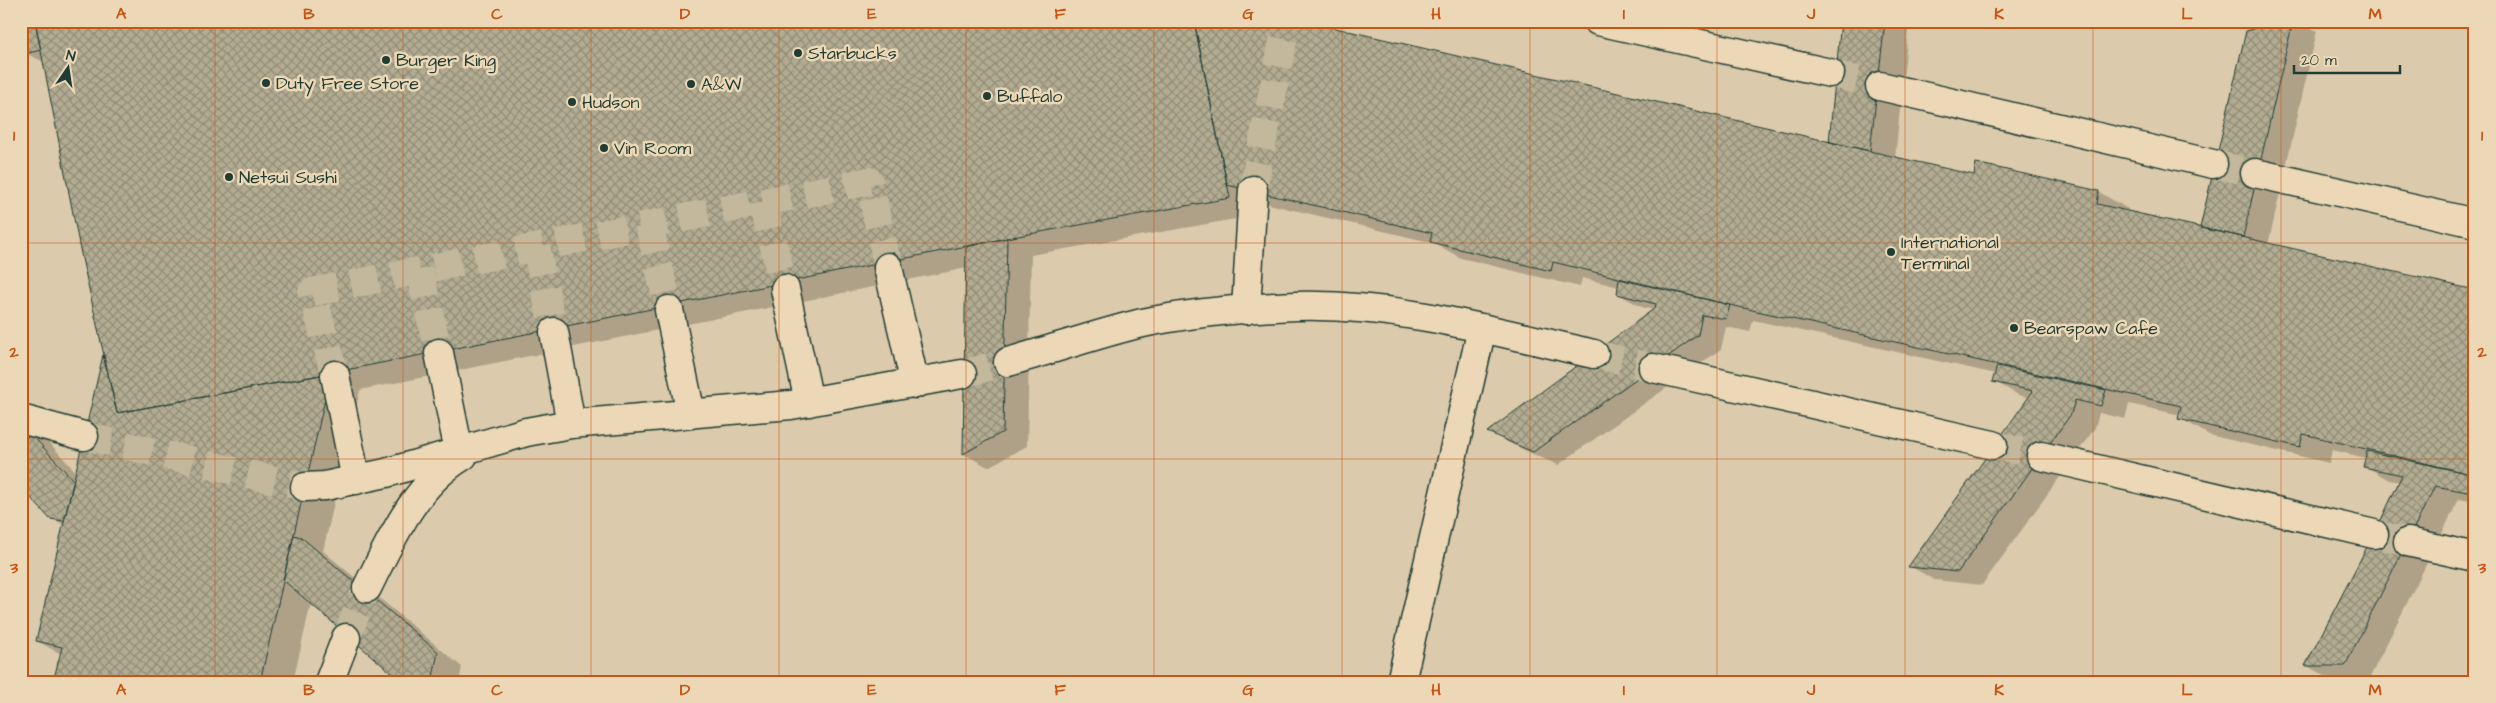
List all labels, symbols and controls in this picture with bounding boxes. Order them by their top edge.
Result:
text: A [116,3,127,25]
text: B [303,3,315,25]
text: C [491,3,503,25]
text: D [680,3,691,25]
text: E [867,3,877,25]
text: F [1054,3,1066,25]
text: G [1242,3,1254,25]
text: H [1431,3,1441,25]
text: I [1623,3,1625,25]
text: J [1806,3,1816,25]
text: K [1994,3,2004,25]
text: L [2181,3,2193,25]
text: M [2368,3,2382,25]
place label: Starbucks [808,41,897,66]
north arrow [42,42,92,92]
scale bar [2294,42,2400,74]
text: N [64,46,77,67]
marker: Starbucks [792,47,804,59]
place label: Burger King [396,48,496,74]
text: 20 m [2301,50,2337,71]
marker: Burger King [380,54,392,66]
place label: Duty Free Store [276,71,419,97]
place label: A&W [701,72,742,97]
marker: Duty Free Store [260,77,272,89]
marker: A&W [685,78,697,90]
place label: Buffalo [997,84,1062,109]
place label: Hudson [582,90,639,115]
marker: Buffalo [981,90,993,102]
marker: Hudson [566,96,578,108]
text: 1 [13,125,16,147]
text: 1 [2481,125,2484,147]
place label: Vin Room [614,136,691,161]
marker: Vin Room [598,142,610,154]
place label: Netsui Sushi [239,165,337,190]
marker: Netsui Sushi [223,171,235,183]
place label: International Terminal [1901,230,1999,276]
marker: International Terminal [1885,246,1897,258]
place label: Bearspaw Cafe [2024,316,2158,341]
marker: Bearspaw Cafe [2008,322,2020,334]
text: 2 [8,341,19,363]
text: 2 [2476,341,2487,363]
text: 3 [9,557,19,579]
text: 3 [2477,557,2487,579]
text: A [116,679,127,701]
text: B [303,679,315,701]
text: C [491,679,503,701]
text: D [680,679,691,701]
text: E [867,679,877,701]
text: F [1054,679,1066,701]
text: G [1242,679,1254,701]
text: H [1431,679,1441,701]
text: I [1623,679,1625,701]
text: J [1806,679,1816,701]
text: K [1994,679,2004,701]
text: L [2181,679,2193,701]
text: M [2368,679,2382,701]

